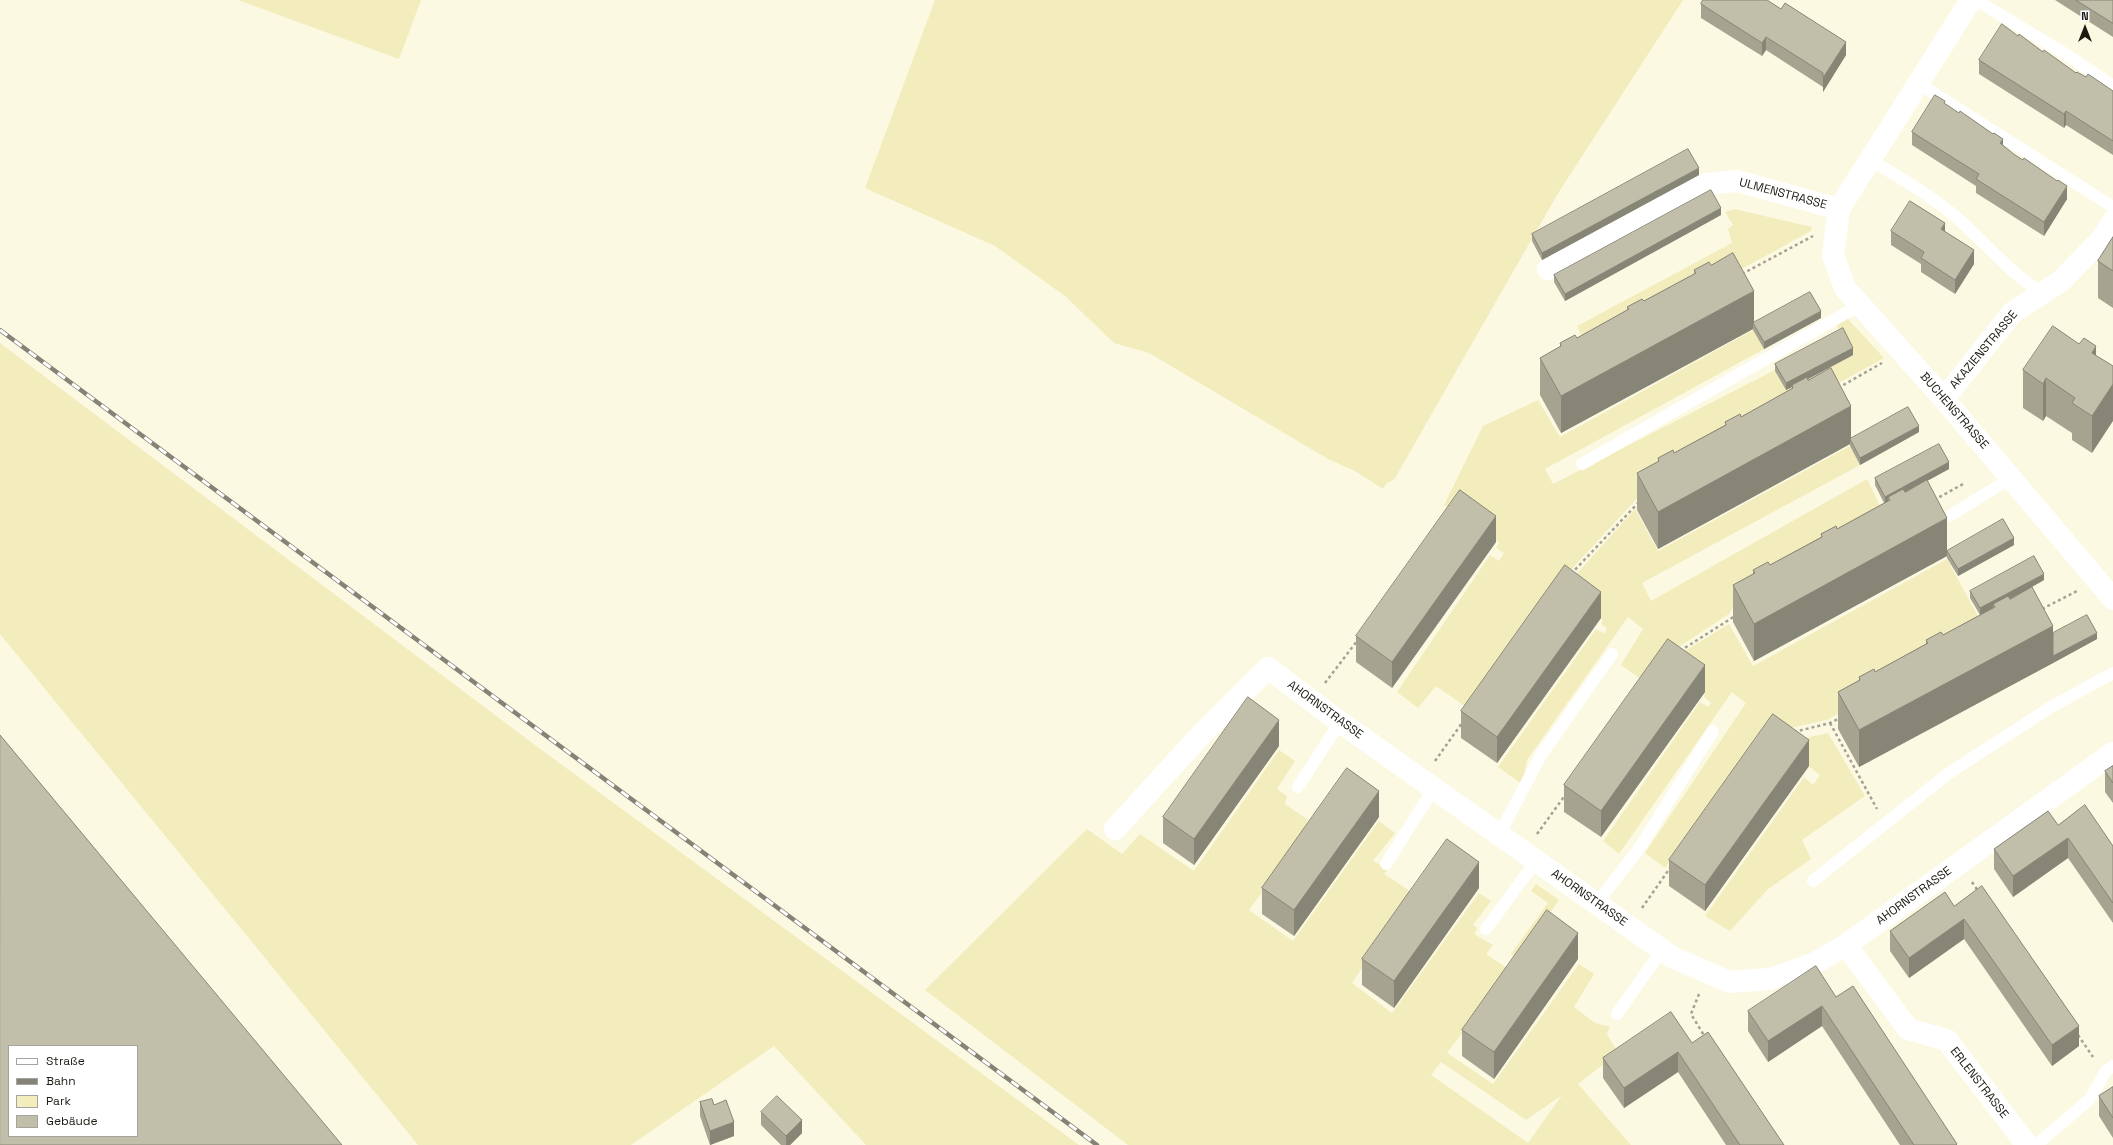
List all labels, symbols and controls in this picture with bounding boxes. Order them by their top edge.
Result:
north arrow [2065,8,2105,48]
text: N [2081,9,2089,23]
street label: ULMENSTRASSE [1738,175,1828,213]
street label: AKAZIENSTRASSE [1947,308,2021,392]
street label: BUCHENSTRASSE [1917,370,1991,452]
street label: AHORNSTRASSE [1285,678,1365,742]
street label: AHORNSTRASSE [1874,864,1954,928]
street label: AHORNSTRASSE [1548,866,1630,930]
legend [8,1045,138,1137]
street label: ERLENSTRASSE [1947,1045,2011,1121]
text: Straße [46,1053,85,1069]
text: Bahn [46,1073,76,1089]
text: Park [46,1093,71,1109]
text: Gebäude [46,1113,98,1129]

